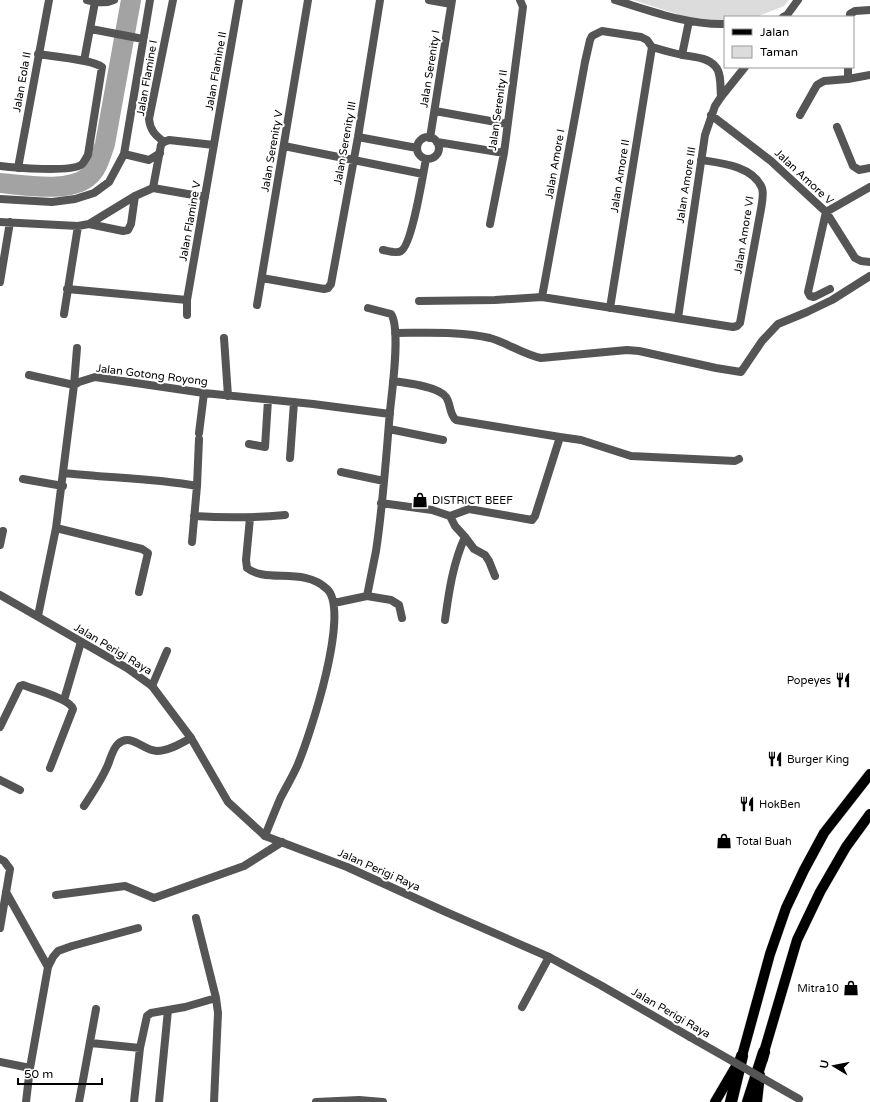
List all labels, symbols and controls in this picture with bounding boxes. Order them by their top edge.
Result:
legend [724,16,854,68]
text: Jalan [760,25,789,39]
street label: Jalan Serenity I [417,29,443,109]
street label: Jalan Flamine II [203,30,229,112]
street label: Jalan Flamine I [134,39,160,117]
text: Taman [760,45,798,59]
street label: Jalan Eola II [10,51,34,113]
street label: Jalan Serenity II [486,69,510,151]
street label: Jalan Serenity III [331,100,359,186]
street label: Jalan Serenity V [258,109,286,193]
street label: Jalan Amore I [542,128,568,200]
street label: Jalan Amore II [608,138,632,214]
street label: Jalan Amore III [674,146,698,224]
street label: Jalan Amore V [772,147,836,208]
street label: Jalan Flamine V [177,179,204,262]
street label: Jalan Amore VI [731,195,757,275]
street label: Jalan Gotong Royong [95,362,209,388]
shop icon: DISTRICT BEEF [411,491,429,509]
place label: DISTRICT BEEF [432,494,513,507]
street label: Jalan Perigi Raya [72,621,154,677]
restaurant icon: Popeyes [834,671,852,689]
place label: Popeyes [787,674,831,687]
restaurant icon: Burger King [766,750,784,768]
place label: Burger King [787,753,849,766]
restaurant icon: HokBen [738,795,756,813]
place label: HokBen [759,798,800,811]
shop icon: Total Buah [715,832,733,850]
place label: Total Buah [736,835,792,848]
street label: Jalan Perigi Raya [336,846,422,894]
shop icon: Mitra10 [842,979,860,997]
place label: Mitra10 [797,982,839,995]
street label: Jalan Perigi Raya [629,985,713,1041]
north arrow [814,1046,854,1086]
text: U [818,1059,832,1070]
scale bar [18,1060,102,1086]
text: 50 m [24,1067,53,1081]

